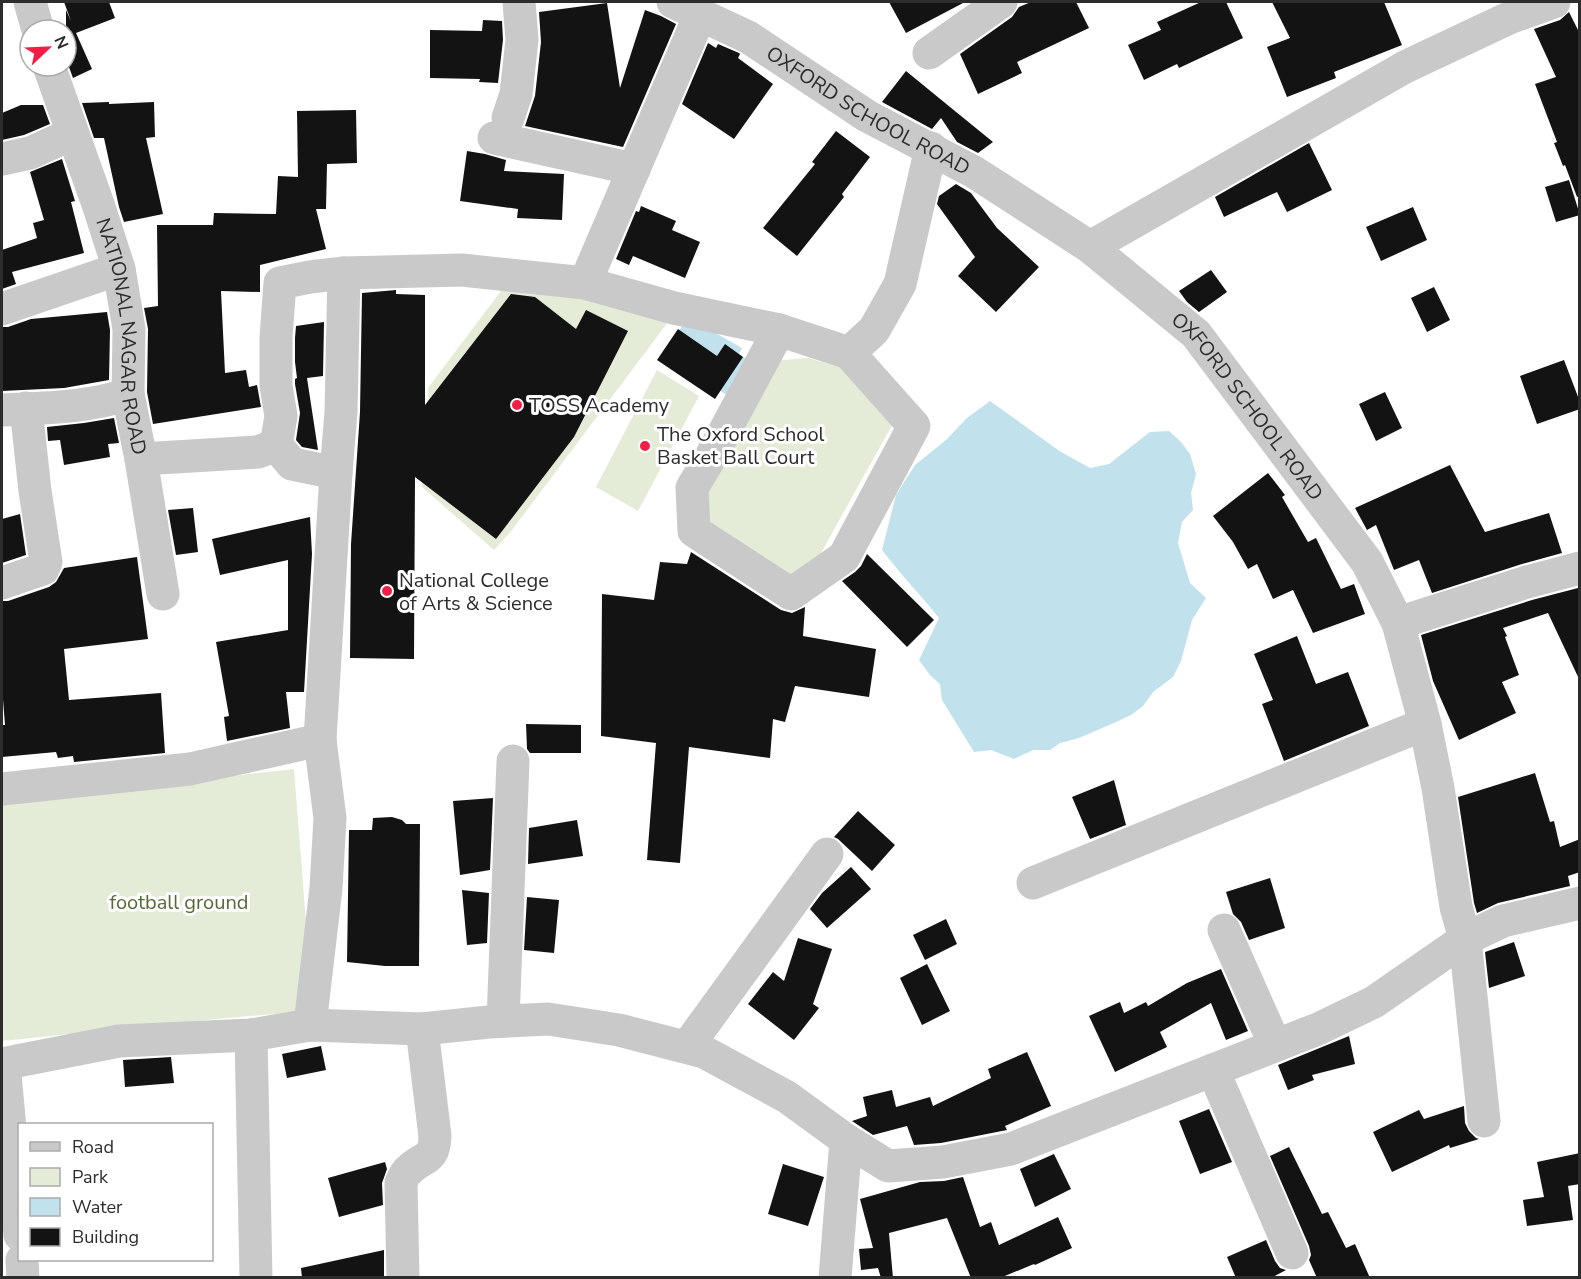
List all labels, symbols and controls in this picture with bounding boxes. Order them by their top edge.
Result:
north arrow [18,18,78,78]
text: N [48,33,73,52]
street label: OXFORD SCHOOL ROAD [761,40,975,181]
street label: NATIONAL NAGAR ROAD [90,214,153,457]
street label: OXFORD SCHOOL ROAD [1166,306,1330,506]
place label: TOSS Academy [529,392,670,419]
marker: TOSS Academy [510,398,524,412]
place label: The Oxford School Basket Ball Court [657,421,825,471]
marker: The Oxford School Basket Ball Court [638,439,652,453]
place label: National College of Arts & Science [399,567,553,617]
marker: National College of Arts & Science [380,584,394,598]
park label: football ground [110,889,248,916]
legend [18,1123,213,1261]
text: Road [72,1135,114,1159]
text: Park [72,1165,109,1189]
text: Water [72,1195,123,1219]
text: Building [72,1225,139,1249]

